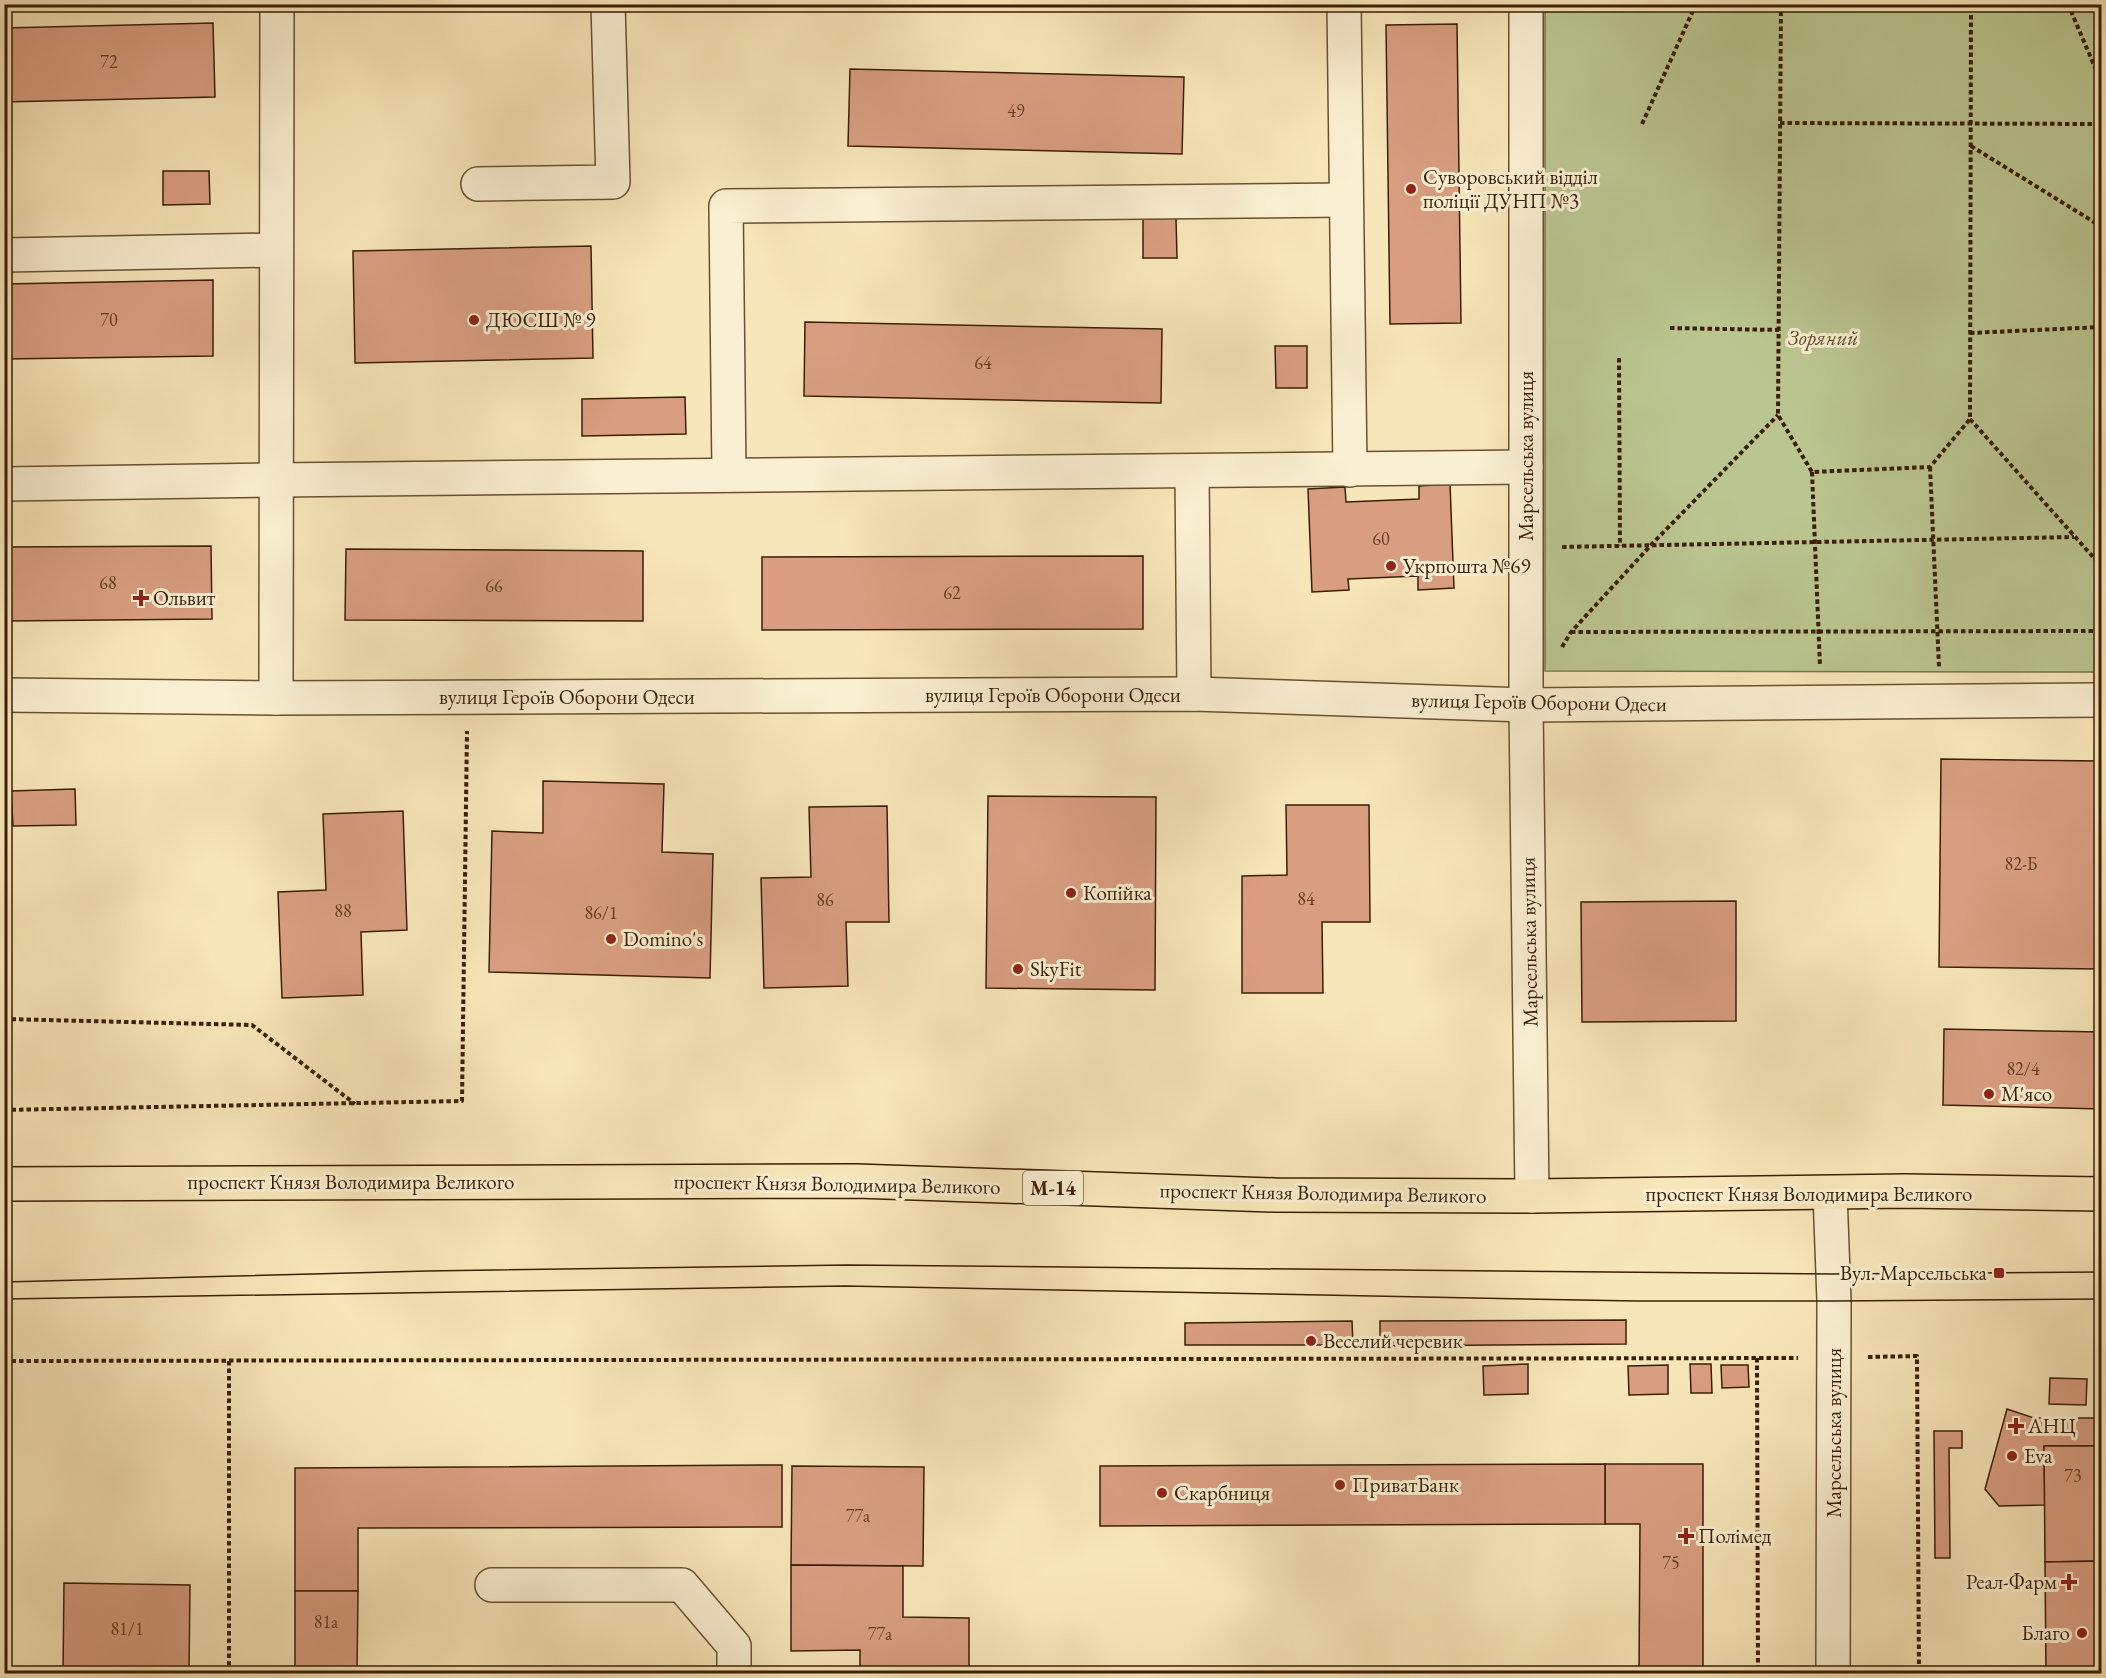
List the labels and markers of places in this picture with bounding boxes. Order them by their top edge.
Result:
place label: Суворовський відділ поліції ДУНП №3 [1423,163,1598,214]
marker: Суворовський відділ поліції ДУНП №3 [1404,182,1418,196]
place label: ДЮСШ № 9 [486,306,596,333]
marker: ДЮСШ № 9 [467,313,481,327]
place label: Укрпошта №69 [1402,552,1530,579]
marker: Укрпошта №69 [1384,559,1398,573]
place label: Ольвит [153,584,216,611]
marker: Ольвит [134,591,148,605]
place label: Копійка [1083,879,1152,906]
marker: Копійка [1064,886,1078,900]
place label: Domino's [623,925,703,952]
marker: Domino's [604,932,618,946]
place label: SkyFit [1030,955,1082,982]
marker: SkyFit [1011,962,1025,976]
place label: М'ясо [2001,1080,2052,1107]
marker: М'ясо [1982,1087,1996,1101]
place label: Вул. Марсельська [1840,1259,1988,1286]
marker: Вул. Марсельська [1992,1266,2006,1280]
place label: Веселий черевик [1323,1327,1463,1354]
marker: Веселий черевик [1304,1334,1318,1348]
place label: АНЦ [2027,1412,2076,1439]
marker: АНЦ [2009,1419,2023,1433]
place label: Eva [2024,1442,2053,1469]
marker: Eva [2005,1449,2019,1463]
place label: ПриватБанк [1352,1471,1459,1498]
marker: ПриватБанк [1333,1478,1347,1492]
place label: Скарбниця [1174,1479,1270,1506]
marker: Скарбниця [1155,1486,1169,1500]
place label: Полімед [1698,1522,1772,1549]
marker: Полімед [1679,1529,1693,1543]
place label: Реал-Фарм [1966,1568,2057,1595]
marker: Реал-Фарм [2062,1575,2076,1589]
place label: Благо [2021,1619,2070,1646]
marker: Благо [2075,1626,2089,1640]

